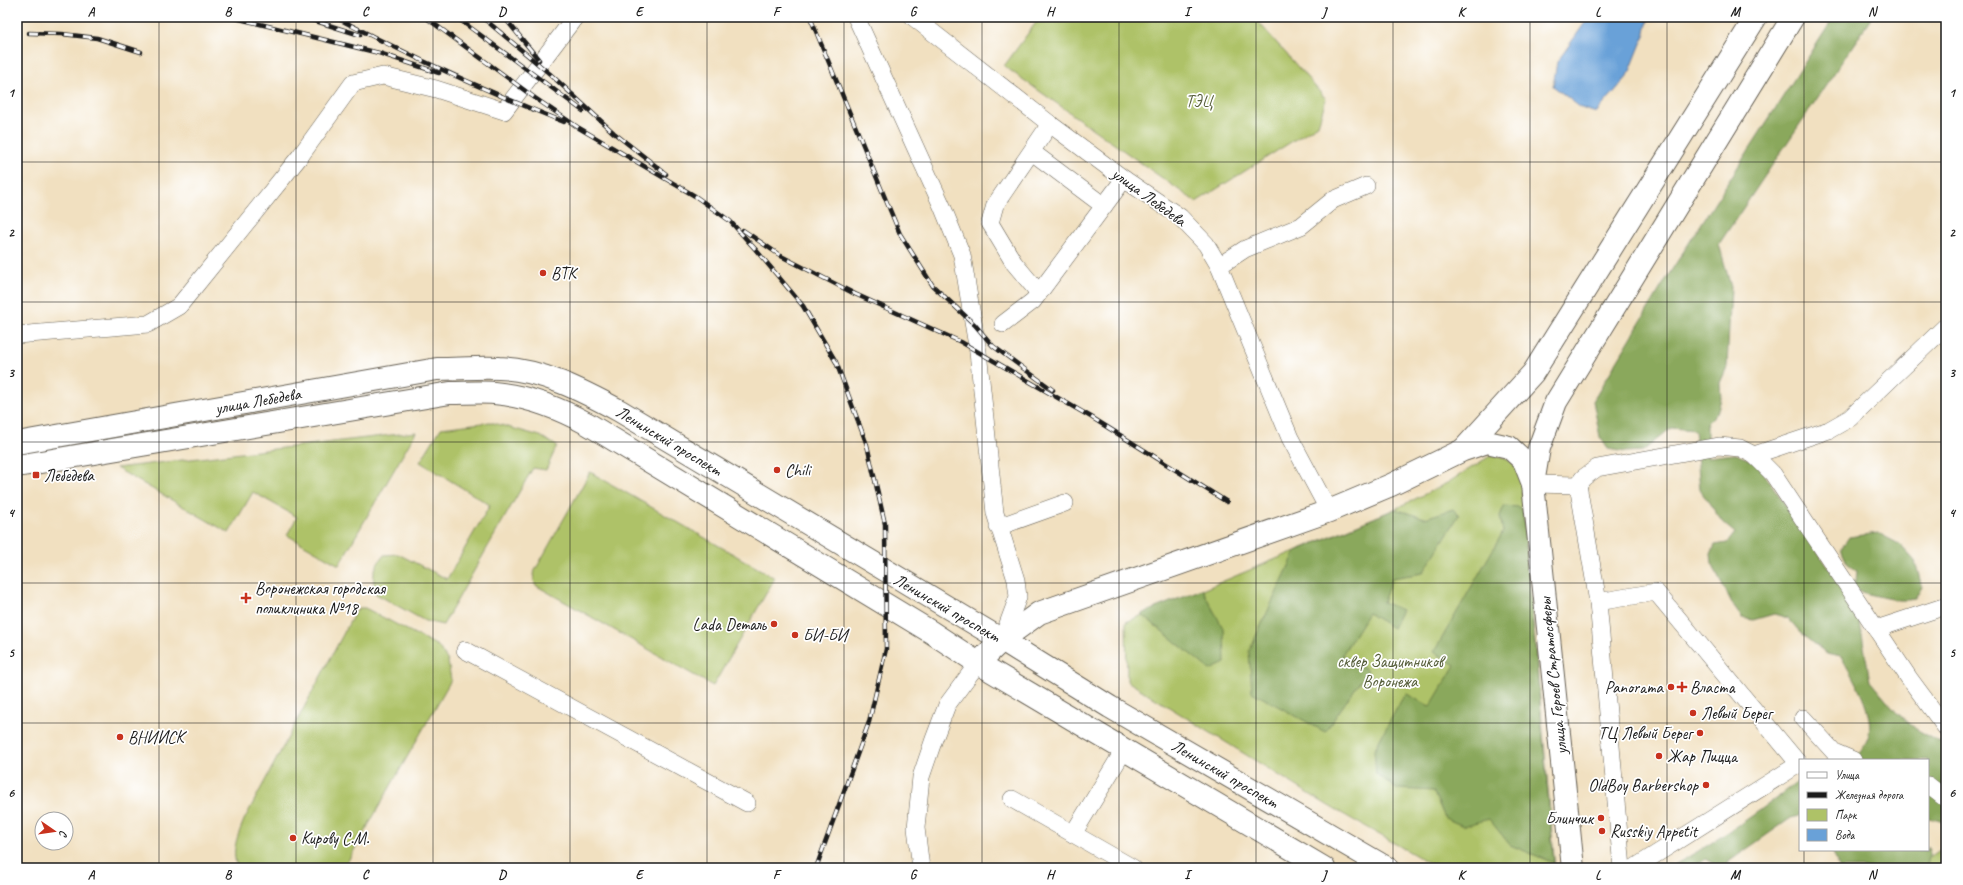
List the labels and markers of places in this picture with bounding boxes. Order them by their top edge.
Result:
place label: ВТК [551,263,578,284]
marker: ВТК [538,268,548,278]
place label: Chili [785,460,812,481]
place label: Лебедева [44,465,95,486]
marker: Chili [772,465,782,475]
marker: Лебедева [31,470,41,480]
place label: Воронежская городская поликлиника №18 [255,578,386,619]
marker: Воронежская городская поликлиника №18 [240,592,252,604]
place label: Lada Dеталь [693,614,768,635]
marker: Lada Dеталь [769,619,779,629]
place label: БИ-БИ [803,625,851,646]
marker: БИ-БИ [790,630,800,640]
place label: Panorama [1605,677,1665,698]
place label: Власта [1690,677,1736,698]
marker: Panorama [1666,682,1676,692]
marker: Власта [1677,682,1687,692]
place label: Левый Берег [1701,703,1774,724]
marker: Левый Берег [1688,708,1698,718]
place label: ТЦ Левый Берег [1598,723,1694,744]
place label: ВНИИСК [128,727,188,748]
marker: ТЦ Левый Берег [1695,728,1705,738]
marker: ВНИИСК [115,732,125,742]
place label: Жар Пицца [1667,746,1739,767]
marker: Жар Пицца [1654,751,1664,761]
place label: OldBoy Barbershop [1588,775,1700,796]
marker: OldBoy Barbershop [1701,780,1711,790]
place label: Блинчик [1546,808,1595,829]
marker: Блинчик [1596,813,1606,823]
place label: Russkiy Appetit [1610,821,1700,842]
marker: Russkiy Appetit [1597,826,1607,836]
place label: Кирову С.М. [301,828,370,849]
marker: Кирову С.М. [288,833,298,843]

